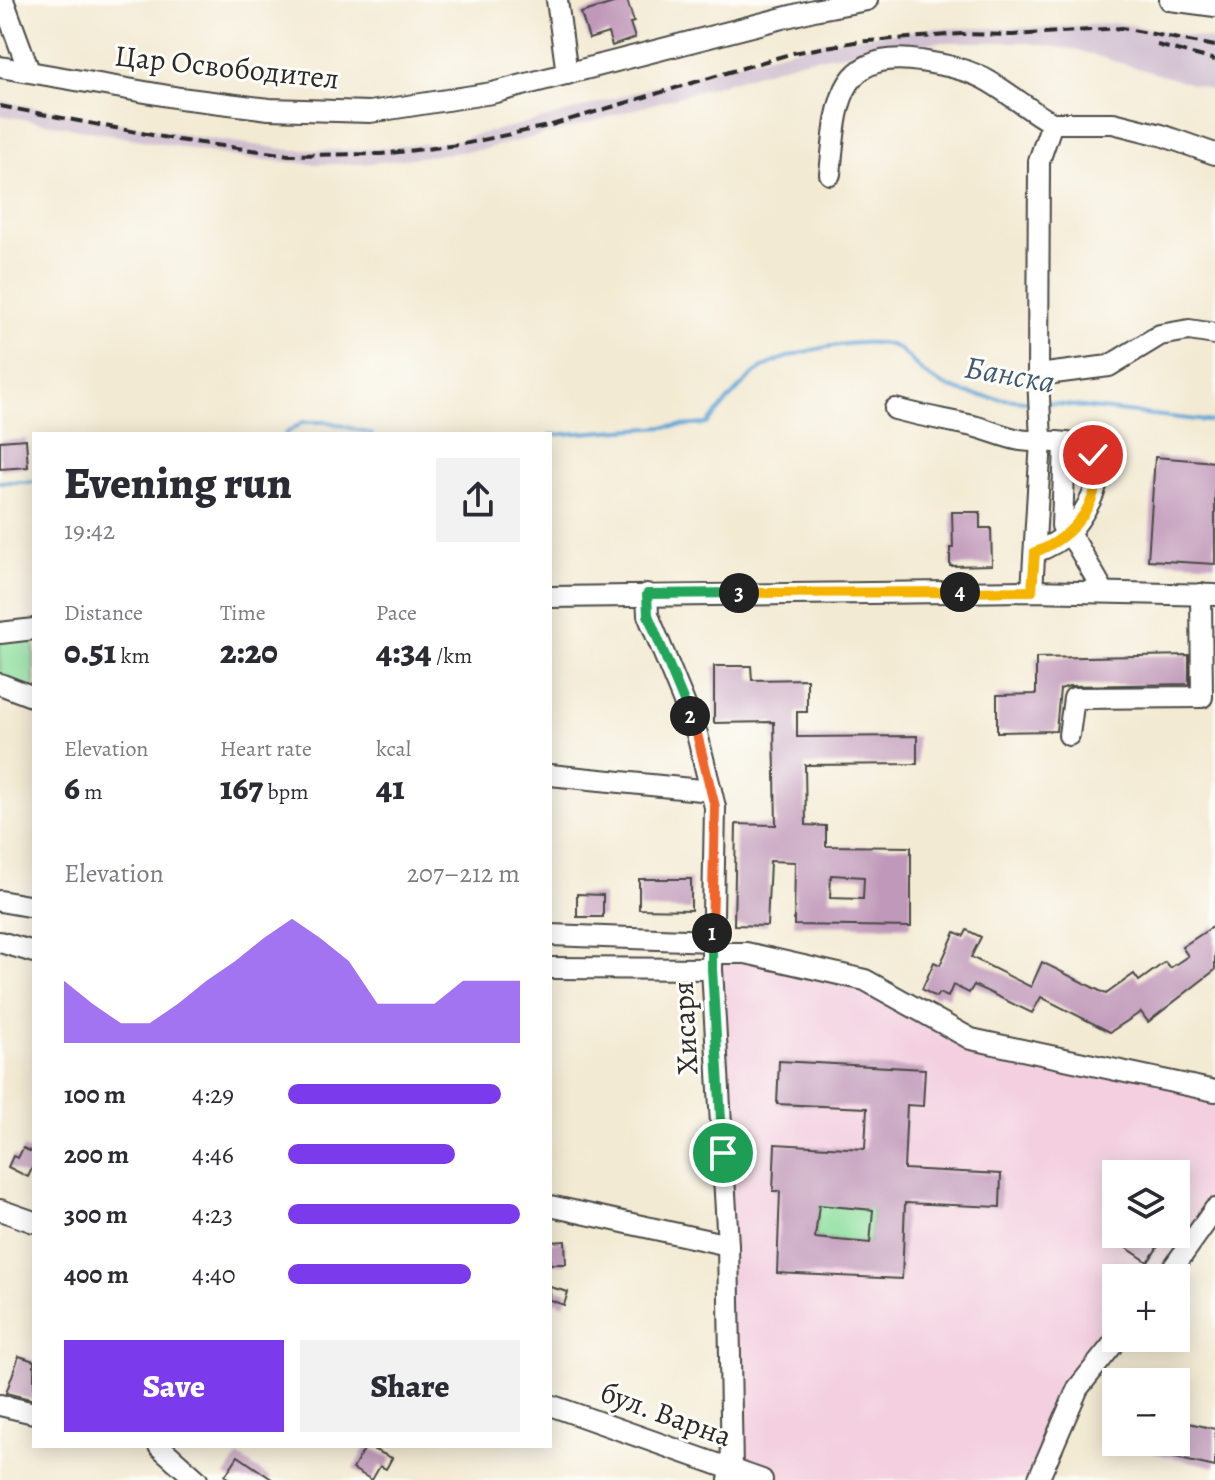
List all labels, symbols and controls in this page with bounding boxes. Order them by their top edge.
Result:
street label: Цар Освободител [113,35,341,99]
water label: Банска [961,344,1059,404]
pin [1059,421,1127,489]
icon: check [1071,433,1115,477]
text: Evening run [64,453,292,513]
button: share [436,458,520,542]
text: 19:42 [64,513,115,548]
pin: 4 [940,572,980,612]
pin: 3 [719,573,759,613]
text: 4 [955,577,965,607]
text: 3 [734,578,744,608]
text: Distance [64,598,143,628]
text: Time [220,598,266,628]
text: Pace [376,598,417,628]
text: 0.51 [64,628,116,675]
text: 2:20 [220,628,278,675]
text: 4:34 [376,628,432,675]
text: km [116,641,150,671]
text: /km [432,641,472,671]
pin: 2 [670,696,710,736]
text: 2 [685,701,695,731]
text: Elevation [64,734,148,764]
text: Heart rate [220,734,312,764]
text: kcal [376,734,411,764]
text: 6 [64,764,80,811]
text: 167 [220,764,263,811]
text: 41 [376,764,405,811]
text: m [80,777,103,807]
text: bpm [263,777,309,807]
text: Elevation [64,856,164,891]
text: 207–212 m [407,856,520,891]
pin: 1 [692,913,732,953]
text: 1 [708,918,716,948]
street label: Хисаря [663,980,707,1076]
text: 100 m [64,1077,126,1112]
text: 4:29 [192,1077,234,1112]
pin [689,1119,757,1187]
icon: arrive [701,1131,745,1175]
text: 200 m [64,1137,129,1172]
text: 4:46 [192,1137,234,1172]
map controls [1102,1160,1190,1456]
button: layers [1102,1160,1190,1248]
text: 300 m [64,1197,128,1232]
text: 4:23 [192,1197,233,1232]
text: 400 m [64,1257,129,1292]
text: 4:40 [192,1257,236,1292]
button: + [1102,1264,1190,1352]
button: Save [64,1340,284,1432]
button: Share [300,1340,520,1432]
button: − [1102,1368,1190,1456]
street label: бул. Варна [595,1372,737,1456]

